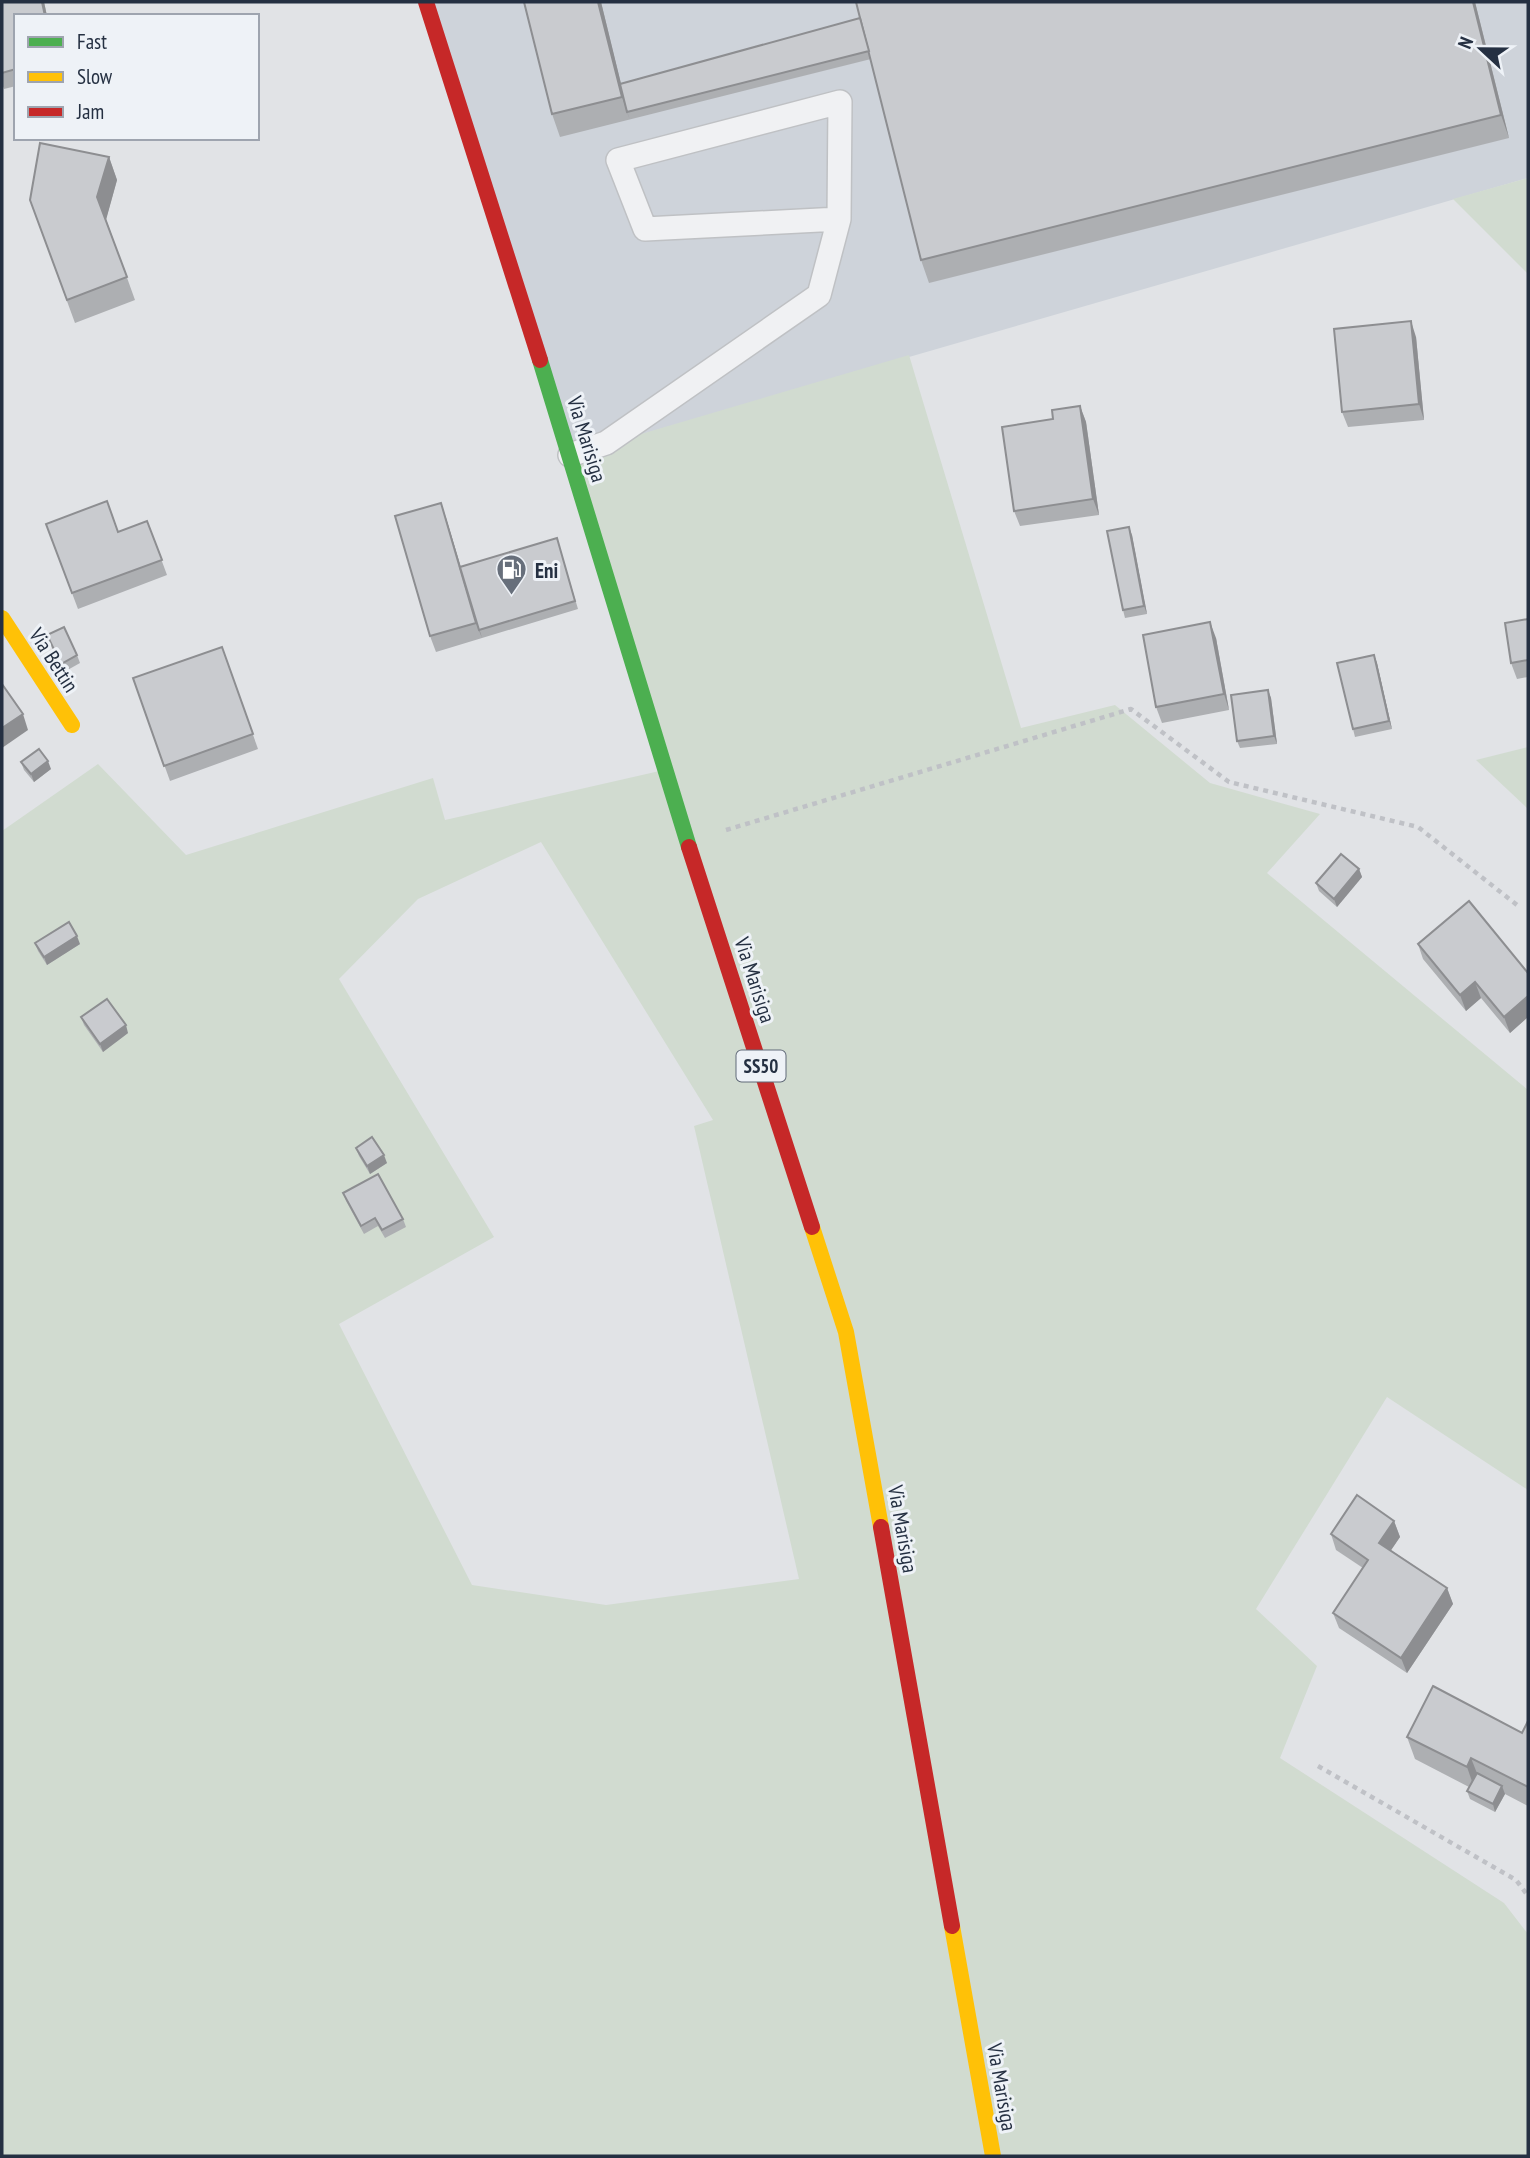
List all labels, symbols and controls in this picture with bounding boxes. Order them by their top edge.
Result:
legend [14,14,259,140]
north arrow [1446,14,1516,84]
text: Fast [77,28,107,55]
text: N [1452,33,1478,52]
text: Slow [77,63,113,90]
text: Jam [76,98,104,125]
street label: Via Marisiga [561,392,613,485]
fuel station icon: Eni [495,553,529,597]
place label: Eni [535,557,558,584]
street label: Via Bettin [23,622,85,697]
street label: Via Marisiga [728,933,781,1026]
road number: SS50 [736,1050,786,1082]
street label: Via Marisiga [882,1482,924,1575]
street label: Via Marisiga [981,2040,1023,2133]

